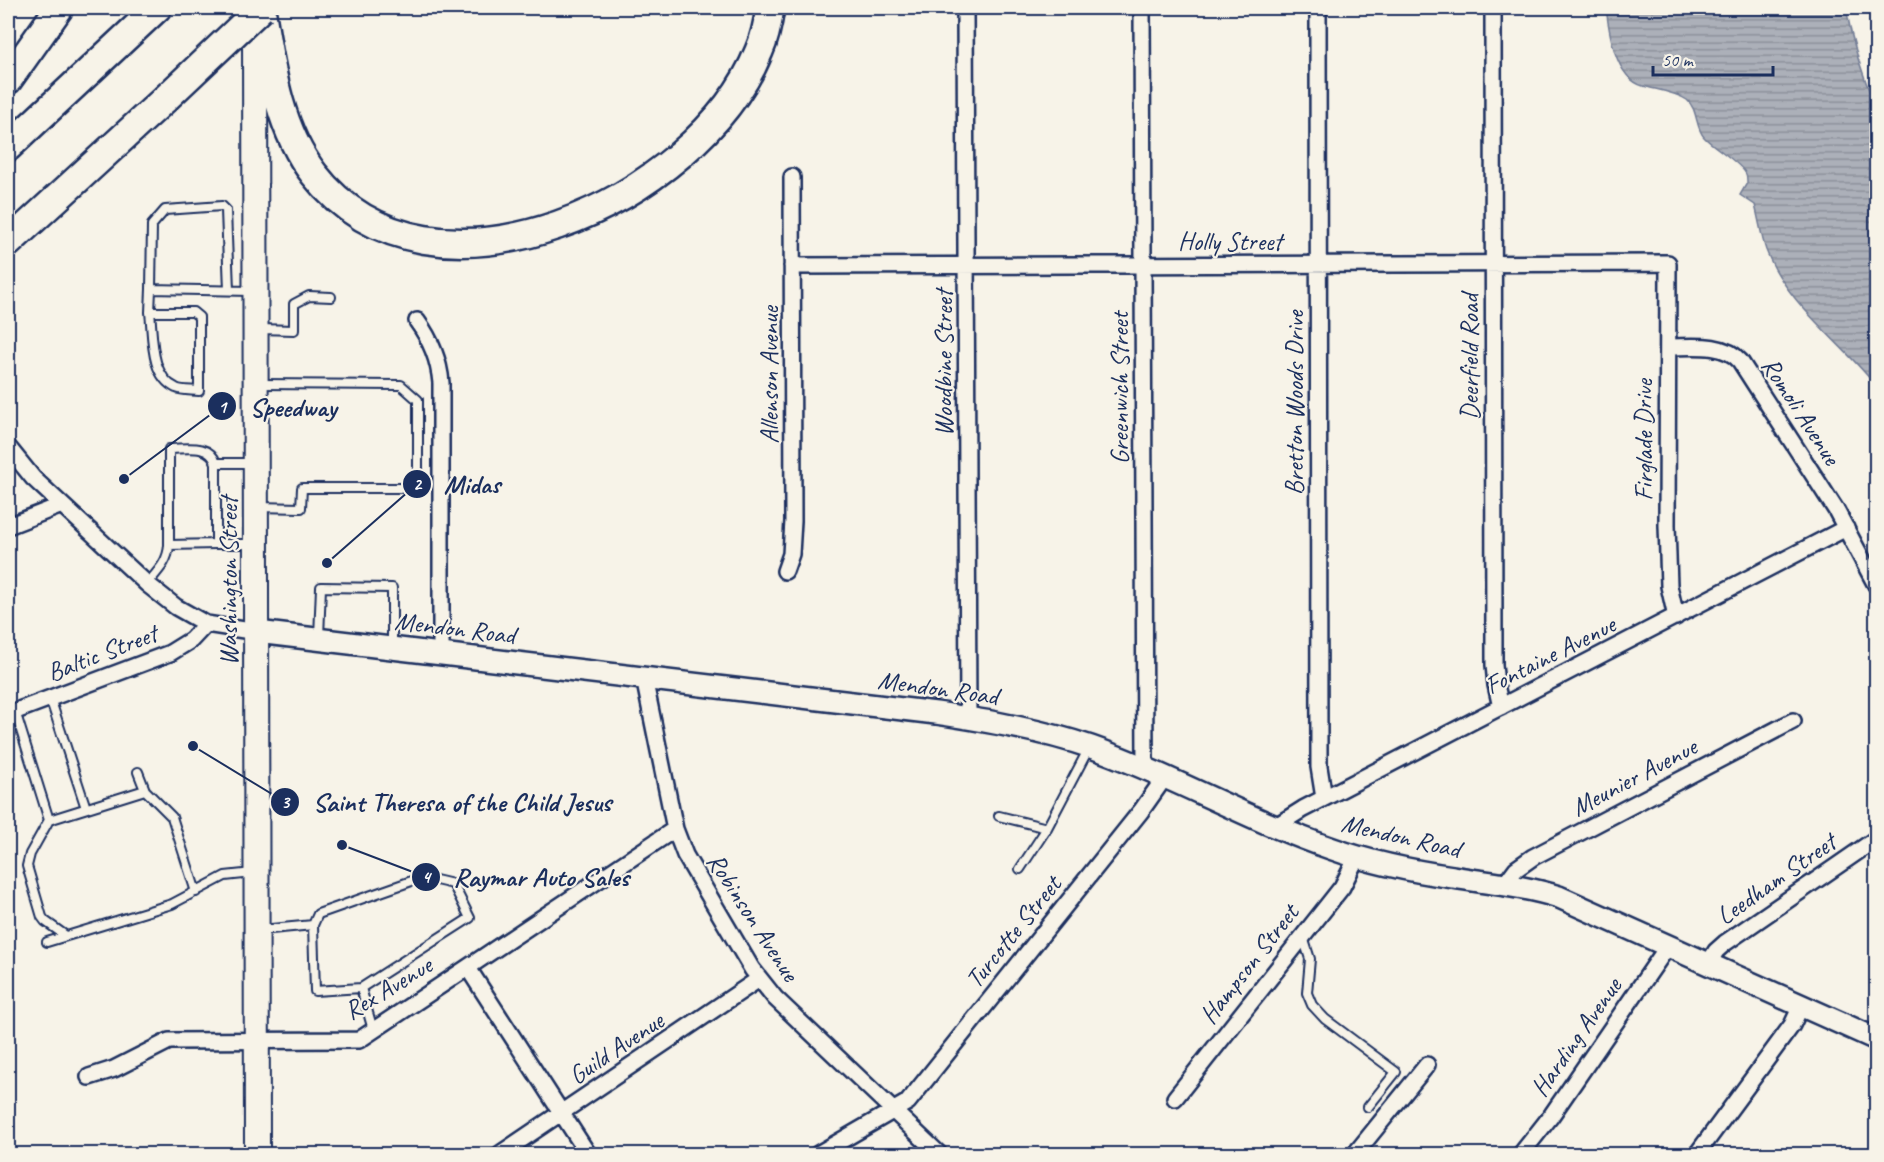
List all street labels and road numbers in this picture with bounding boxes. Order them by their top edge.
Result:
street label: Holly Street [1178,225,1285,258]
street label: Woodbine Street [927,286,960,436]
street label: Deerfield Road [1453,290,1486,420]
street label: Allenson Avenue [753,305,786,444]
street label: Greenwich Street [1103,309,1136,464]
street label: Bretton Woods Drive [1278,309,1311,495]
street label: Romoli Avenue [1754,351,1849,472]
street label: Firglade Drive [1627,378,1660,501]
street label: Washington Street [212,493,245,665]
street label: Mendon Road [393,604,521,652]
street label: Fontaine Avenue [1479,607,1623,702]
street label: Baltic Street [42,616,165,689]
street label: Mendon Road [876,663,1004,713]
street label: Meunier Avenue [1566,729,1705,824]
street label: Mendon Road [1338,806,1467,867]
street label: Leedham Street [1710,824,1845,932]
street label: Robinson Avenue [699,847,808,989]
street label: Turcotte Street [958,867,1070,995]
street label: Hampson Street [1192,896,1307,1030]
street label: Rex Avenue [338,948,440,1027]
street label: Harding Avenue [1523,970,1630,1103]
street label: Guild Avenue [562,1003,671,1092]

